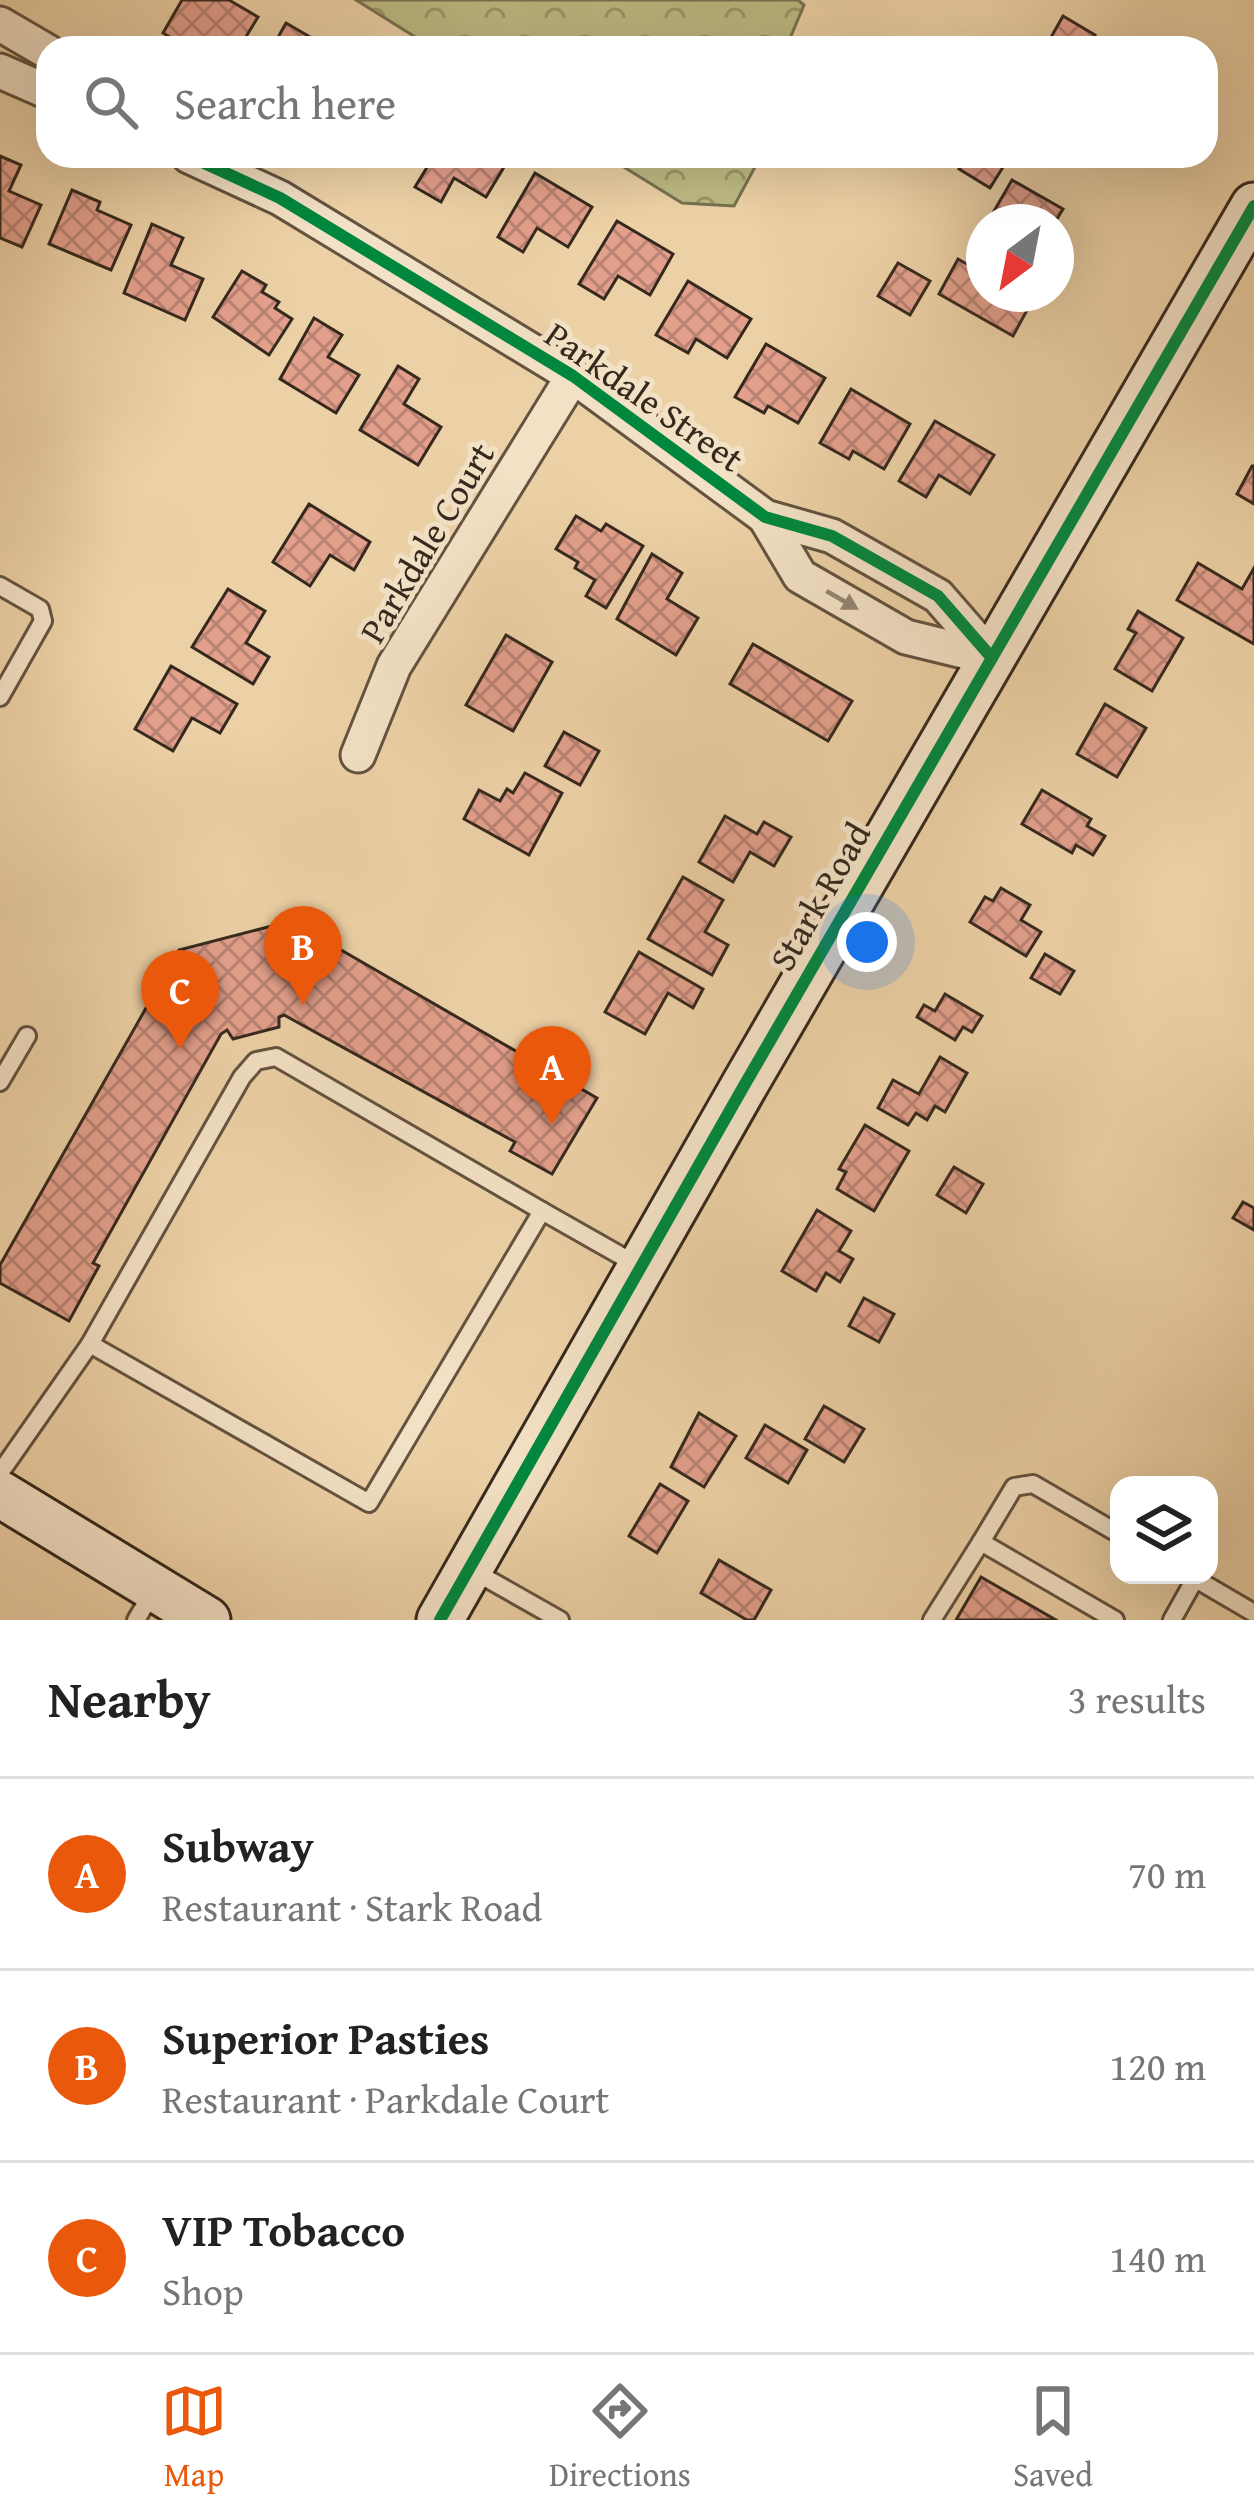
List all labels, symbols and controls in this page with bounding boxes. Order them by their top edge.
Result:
search box [36,36,1218,168]
icon: search [78,69,144,135]
text: Search here [174,70,396,135]
north arrow [966,204,1074,312]
street label: Parkdale Street [535,308,755,484]
street label: Parkdale Court [345,431,507,652]
one-way arrow [825,589,859,610]
street label: Stark Road [755,812,883,980]
pin: B [264,906,342,1005]
your location [837,912,897,972]
pin: C [141,950,219,1049]
pin: A [513,1026,591,1125]
map controls [1110,1476,1218,1584]
button: layers [1110,1476,1218,1584]
text: Nearby [48,1661,211,1736]
text: 3 results [1068,1670,1206,1727]
text: Subway [162,1813,314,1878]
text: A [75,1845,99,1902]
text: 70 m [1128,1845,1206,1902]
text: Restaurant · Stark Road [162,1878,542,1935]
text: Superior Pasties [162,2005,489,2070]
text: B [75,2037,99,2094]
text: 120 m [1109,2037,1206,2094]
text: Restaurant · Parkdale Court [162,2070,609,2127]
text: VIP Tobacco [162,2197,405,2262]
text: C [76,2229,98,2286]
text: 140 m [1109,2229,1206,2286]
text: Shop [162,2262,244,2319]
tab: Map [161,2378,227,2498]
tab: Directions [549,2378,691,2498]
tab: Saved [1013,2378,1093,2498]

